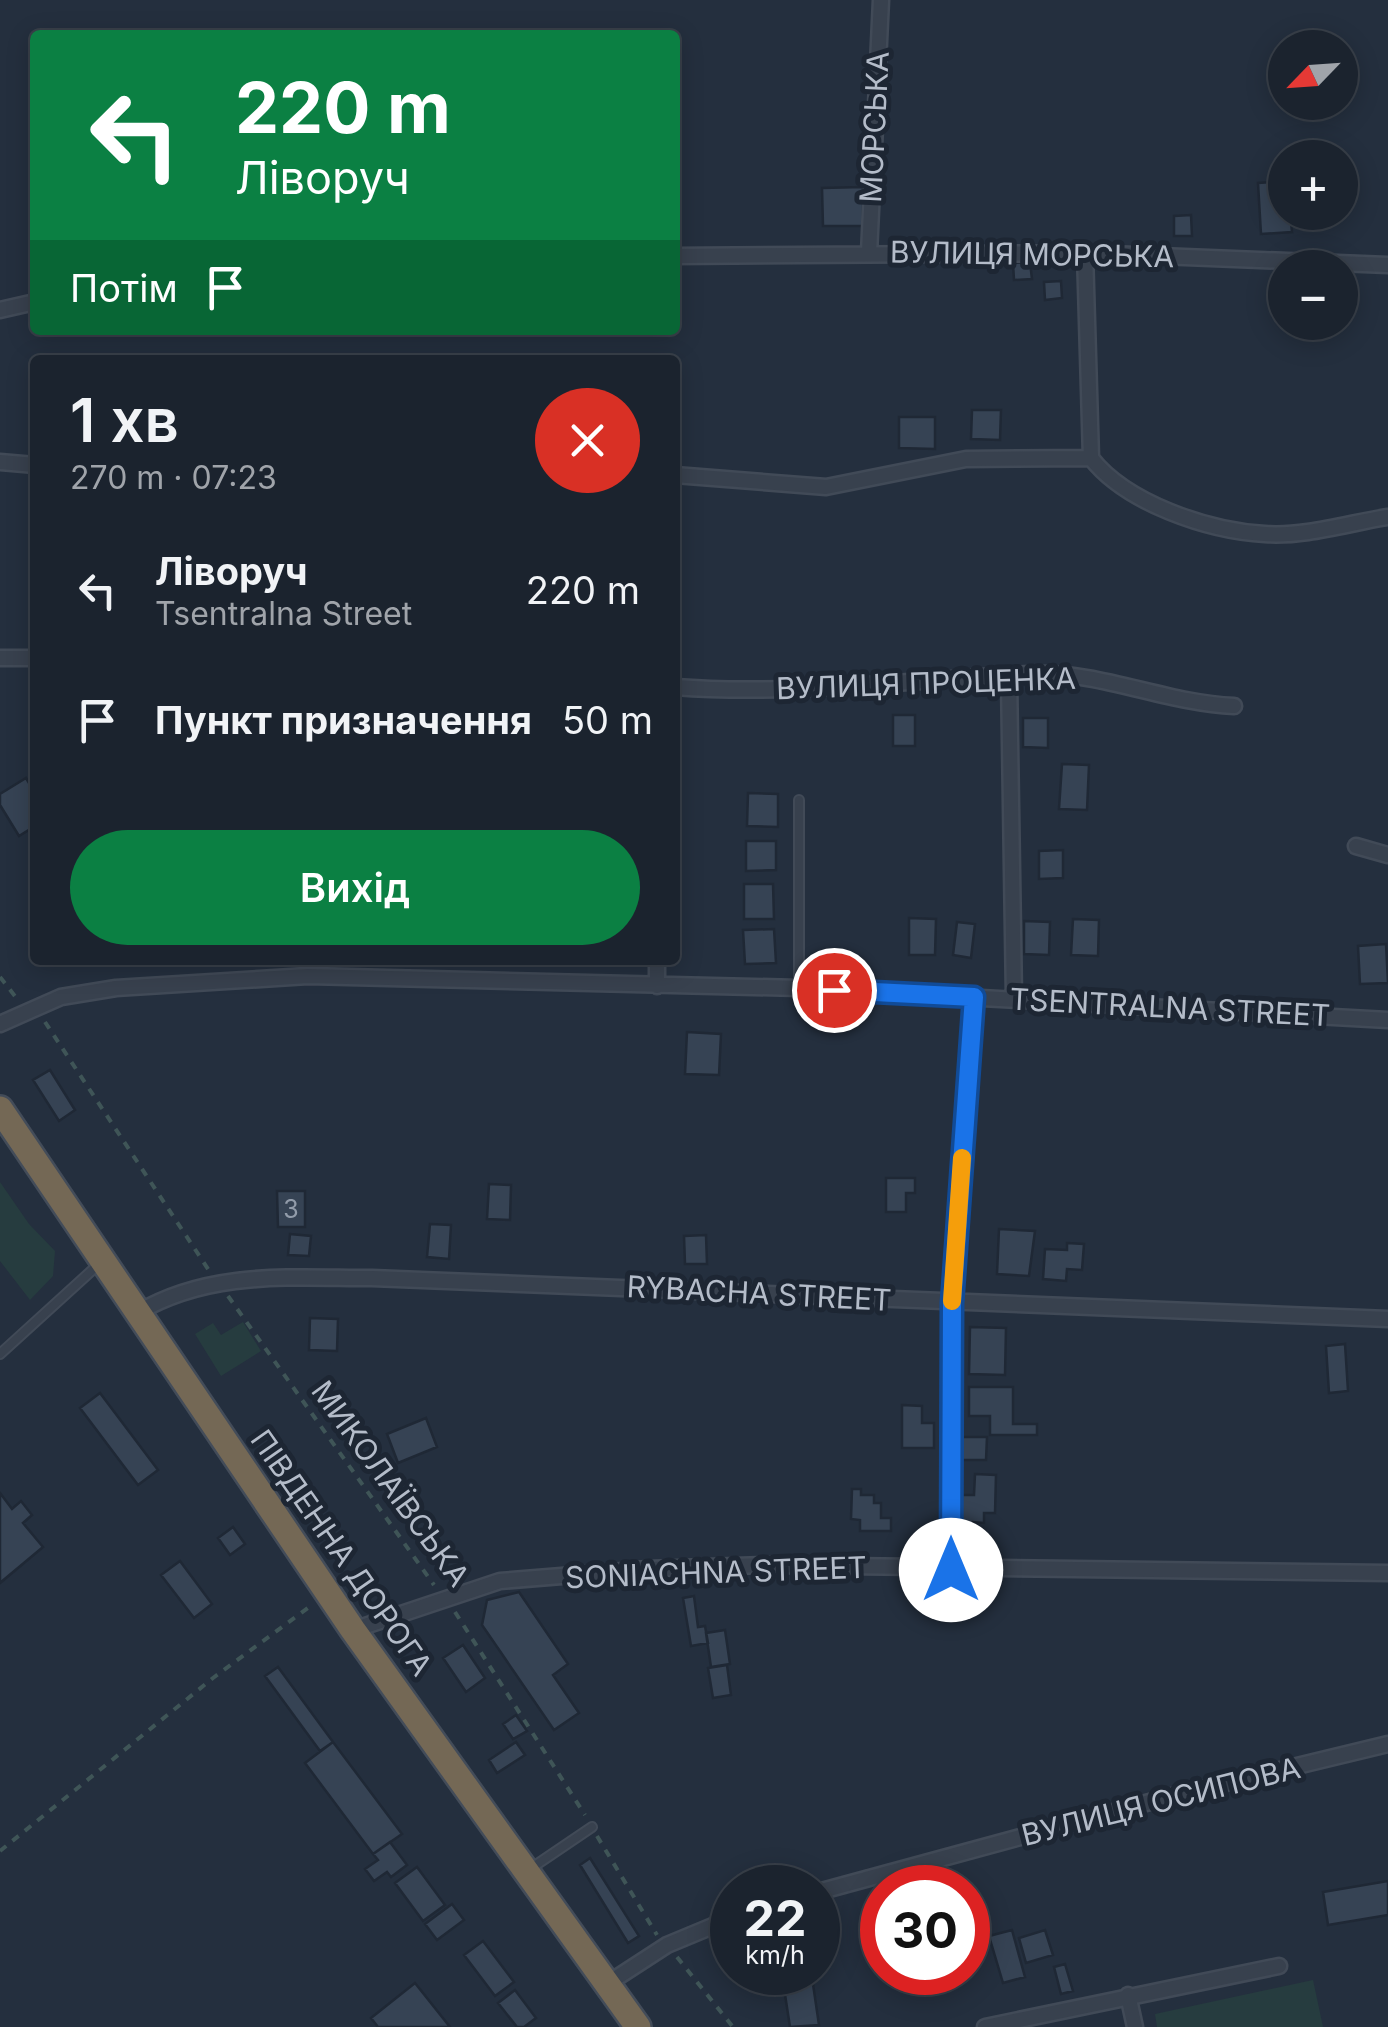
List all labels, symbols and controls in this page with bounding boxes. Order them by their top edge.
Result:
north arrow [1268,30,1358,120]
map controls [1268,30,1358,340]
street label: МОРСЬКА [852,50,896,204]
text: 220 m [235,65,451,150]
icon: left [70,70,200,200]
button: + [1268,140,1358,230]
text: Ліворуч [235,150,410,205]
street label: ВУЛИЦЯ МОРСЬКА [890,234,1174,274]
button: − [1268,250,1358,340]
icon: arrive [198,260,253,315]
text: Потім [70,265,178,311]
text: 1 хв [70,384,179,456]
button: close [535,388,640,493]
text: 270 m · 07:23 [70,458,277,497]
text: Ліворуч [155,548,308,594]
icon: left [70,563,125,618]
text: 220 m [526,567,640,613]
text: Tsentralna Street [155,594,412,633]
street label: ВУЛИЦЯ ПРОЦЕНКА [775,660,1077,706]
icon: arrive [70,693,125,748]
text: Пункт призначення [155,697,532,743]
text: 50 m [562,697,653,743]
button: Вихід [70,830,640,945]
pin [792,948,877,1033]
icon: arrive [807,963,862,1018]
street label: TSENTRALNA STREET [1009,981,1331,1033]
house number: 3 [283,1194,299,1224]
street label: RYBACHA STREET [626,1268,892,1318]
street label: МИКОЛАЇВСЬКА [304,1374,477,1593]
street label: ПІВДЕННА ДОРОГА [243,1423,440,1682]
position arrow [899,1518,1003,1622]
street label: SONIACHNA STREET [565,1549,867,1595]
street label: ВУЛИЦЯ ОСИПОВА [1018,1749,1304,1853]
speed limit sign: 30 [860,1865,990,1995]
text: 22 [744,1888,807,1948]
text: km/h [745,1940,805,1970]

